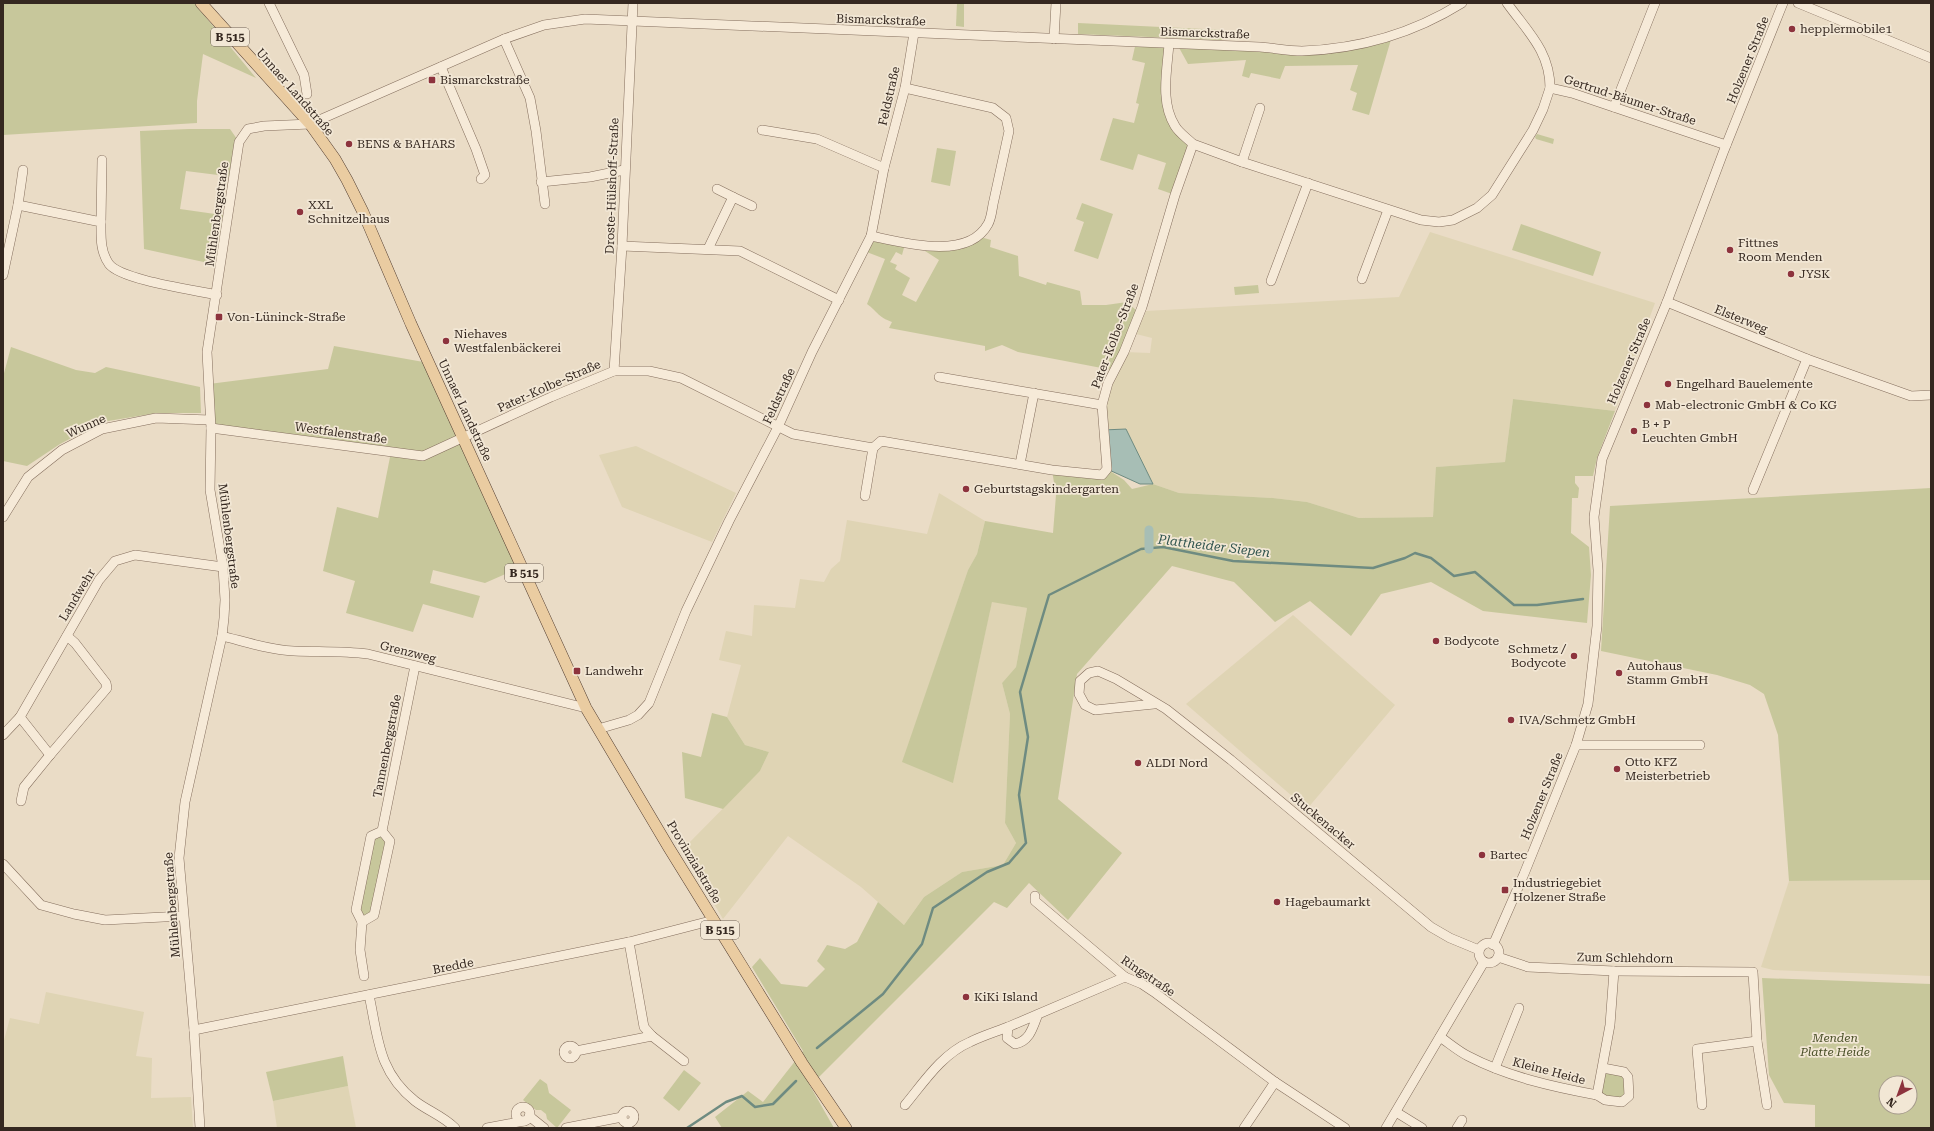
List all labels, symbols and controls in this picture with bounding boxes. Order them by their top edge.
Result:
street label: Bismarckstraße [836,11,926,29]
street label: Holzener Straße [1724,14,1772,106]
place label: hepplermobile1 [1800,22,1892,36]
street label: Bismarckstraße [1160,24,1250,42]
marker: hepplermobile1 [1787,24,1797,34]
road number: B 515 [211,28,249,46]
street label: Unnaer Landstraße [253,46,337,139]
street label: Feldstraße [875,65,903,127]
street label: Gertrud-Bäumer-Straße [1562,72,1698,128]
place label: Bismarckstraße [440,73,530,87]
marker: Bismarckstraße [427,75,437,85]
street label: Droste-Hülshoff-Straße [603,117,621,254]
place label: BENS & BAHARS [357,137,455,151]
marker: BENS & BAHARS [344,139,354,149]
street label: Mühlenbergstraße [203,160,231,267]
place label: XXL Schnitzelhaus [308,198,390,226]
marker: XXL Schnitzelhaus [295,207,305,217]
place label: Fittnes Room Menden [1738,236,1823,264]
marker: Fittnes Room Menden [1725,245,1735,255]
place label: JYSK [1799,267,1830,281]
marker: JYSK [1786,269,1796,279]
street label: Pater-Kolbe-Straße [1088,281,1142,391]
street label: Elsterweg [1712,302,1770,336]
place label: Von-Lüninck-Straße [227,310,346,324]
marker: Von-Lüninck-Straße [214,312,224,322]
street label: Holzener Straße [1604,315,1654,406]
place label: Niehaves Westfalenbäckerei [454,327,561,355]
marker: Niehaves Westfalenbäckerei [441,336,451,346]
street label: Unnaer Landstraße [435,357,495,464]
street label: Pater-Kolbe-Straße [495,357,603,415]
street label: Feldstraße [760,365,798,426]
place label: Engelhard Bauelemente [1676,377,1813,391]
marker: Engelhard Bauelemente [1663,379,1673,389]
place label: Mab-electronic GmbH & Co KG [1655,398,1838,412]
marker: Mab-electronic GmbH & Co KG [1642,400,1652,410]
street label: Wunne [64,411,108,441]
place label: B + P Leuchten GmbH [1642,417,1738,445]
street label: Westfalenstraße [294,420,388,446]
marker: B + P Leuchten GmbH [1629,426,1639,436]
place label: Geburtstagskindergarten [974,482,1119,496]
street label: Mühlenbergstraße [216,483,242,590]
marker: Geburtstagskindergarten [961,484,971,494]
water label: Plattheider Siepen [1156,532,1271,560]
road number: B 515 [505,564,543,582]
street label: Landwehr [56,566,98,624]
place label: Bodycote [1444,634,1499,648]
marker: Bodycote [1431,636,1441,646]
street label: Grenzweg [378,638,438,666]
place label: Schmetz / Bodycote [1508,642,1567,670]
marker: Schmetz / Bodycote [1569,651,1579,661]
place label: Autohaus Stamm GmbH [1627,659,1708,687]
place label: Landwehr [585,664,643,678]
marker: Landwehr [572,666,582,676]
marker: Autohaus Stamm GmbH [1614,668,1624,678]
street label: Tannenbergstraße [370,693,404,799]
place label: IVA/Schmetz GmbH [1519,713,1636,727]
marker: IVA/Schmetz GmbH [1506,715,1516,725]
street label: Holzener Straße [1518,750,1566,842]
place label: Otto KFZ Meisterbetrieb [1625,755,1710,783]
place label: ALDI Nord [1146,756,1208,770]
marker: ALDI Nord [1133,758,1143,768]
marker: Otto KFZ Meisterbetrieb [1612,764,1622,774]
street label: Stuckenacker [1288,790,1358,852]
street label: Provinzialstraße [664,818,724,906]
place label: Bartec [1490,848,1528,862]
marker: Bartec [1477,850,1487,860]
street label: Mühlenbergstraße [161,851,183,958]
place label: Industriegebiet Holzener Straße [1513,876,1606,904]
marker: Industriegebiet Holzener Straße [1500,885,1510,895]
place label: Hagebaumarkt [1285,895,1371,909]
marker: Hagebaumarkt [1272,897,1282,907]
road number: B 515 [701,921,739,939]
street label: Zum Schlehdorn [1577,950,1674,966]
street label: Ringstraße [1118,953,1178,999]
street label: Bredde [431,955,475,977]
place label: KiKi Island [974,990,1038,1004]
marker: KiKi Island [961,992,971,1002]
park label: Menden Platte Heide [1799,1031,1870,1059]
street label: Kleine Heide [1511,1055,1587,1088]
north arrow [1878,1075,1918,1115]
text: N [1884,1094,1899,1110]

